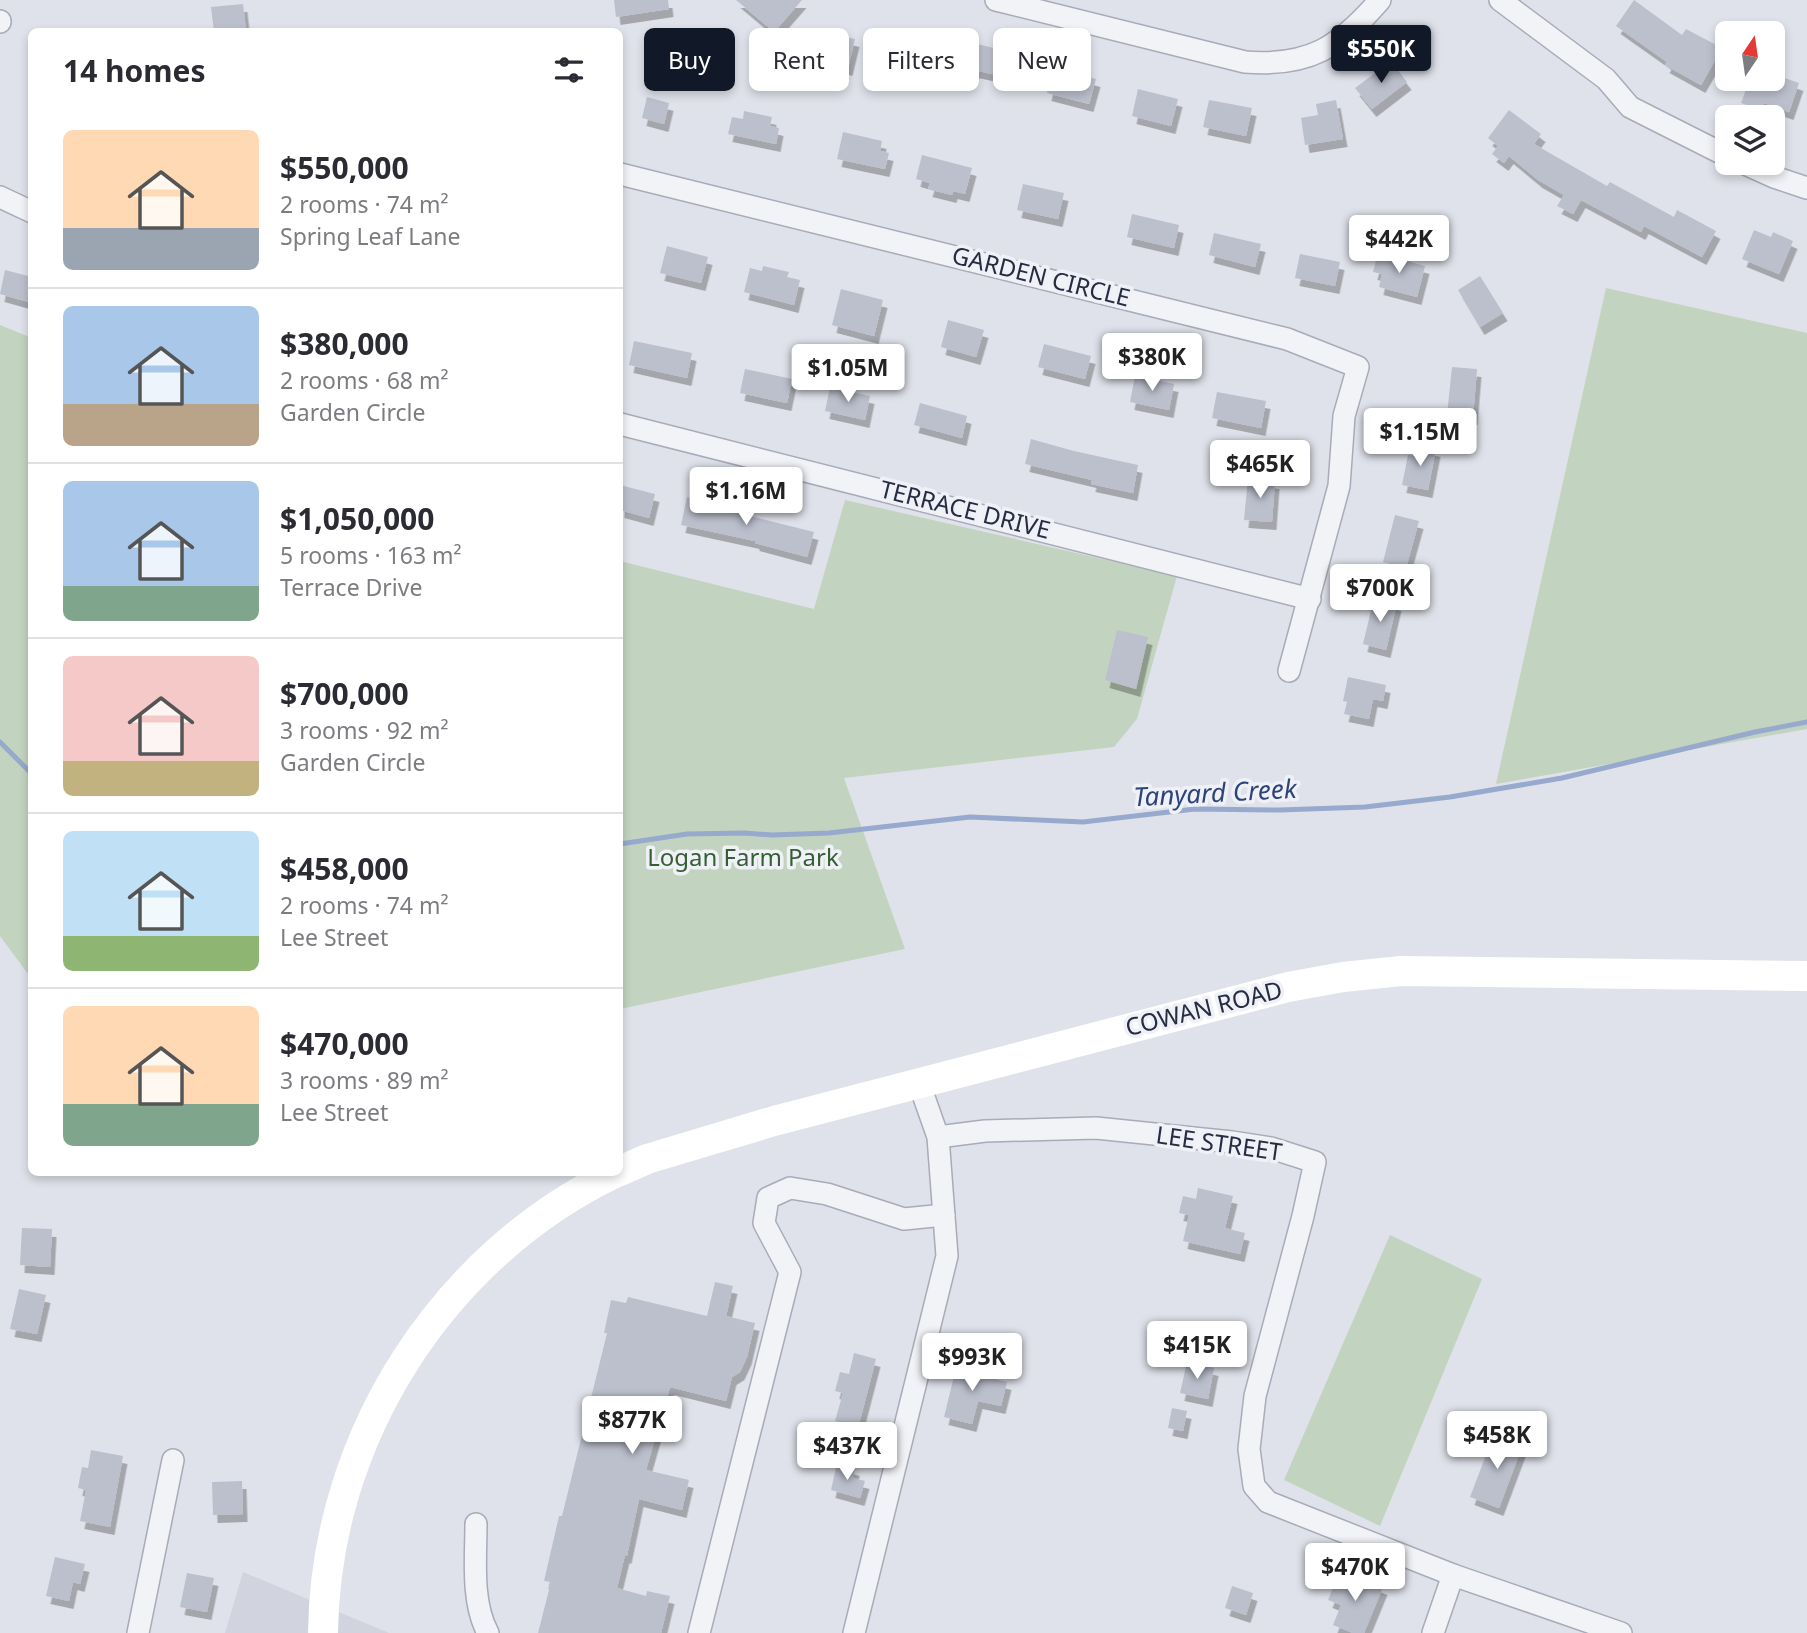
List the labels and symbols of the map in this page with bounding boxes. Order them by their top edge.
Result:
north arrow [1715,21,1785,91]
pin: $550K [1332,25,1430,85]
pin: $442K [1350,216,1448,275]
street label: GARDEN CIRCLE [949,237,1134,314]
pin: $380K [1103,334,1201,393]
pin: $1.05M [791,344,905,404]
pin: $1.15M [1363,408,1477,468]
pin: $465K [1211,440,1309,500]
pin: $1.16M [689,468,803,527]
street label: TERRACE DRIVE [877,471,1054,546]
pin: $700K [1331,564,1429,624]
water label: Tanyard Creek [1133,770,1299,814]
park label: Logan Farm Park [647,840,839,873]
street label: COWAN ROAD [1122,972,1285,1043]
street label: LEE STREET [1154,1117,1285,1168]
pin: $415K [1148,1322,1246,1381]
pin: $993K [923,1334,1021,1393]
pin: $877K [583,1396,681,1456]
pin: $458K [1448,1412,1546,1471]
pin: $437K [798,1422,896,1482]
pin: $470K [1306,1544,1404,1603]

